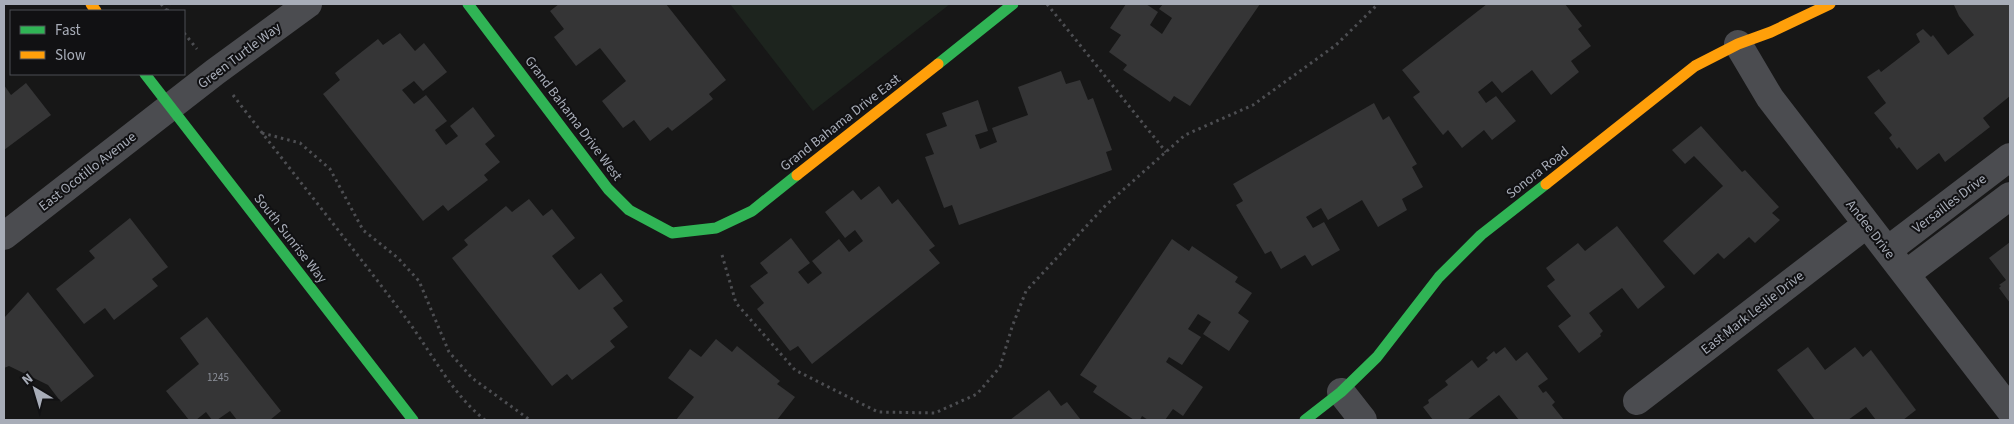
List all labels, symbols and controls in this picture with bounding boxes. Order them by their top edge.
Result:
legend [10,10,185,75]
street label: Green Turtle Way [194,18,286,94]
text: Fast [55,20,81,41]
text: Slow [55,45,86,66]
street label: Grand Bahama Drive West [520,52,627,185]
street label: Grand Bahama Drive East [776,69,905,176]
street label: East Ocotillo Avenue [35,127,141,216]
street label: Sonora Road [1502,142,1573,204]
street label: Versailles Drive [1908,169,1991,238]
street label: South Sunrise Way [249,190,332,288]
street label: Andee Drive [1841,196,1900,263]
street label: East Mark Leslie Drive [1697,266,1808,359]
north arrow [10,364,60,414]
text: N [18,369,37,390]
house number: 1245 [207,370,229,385]

